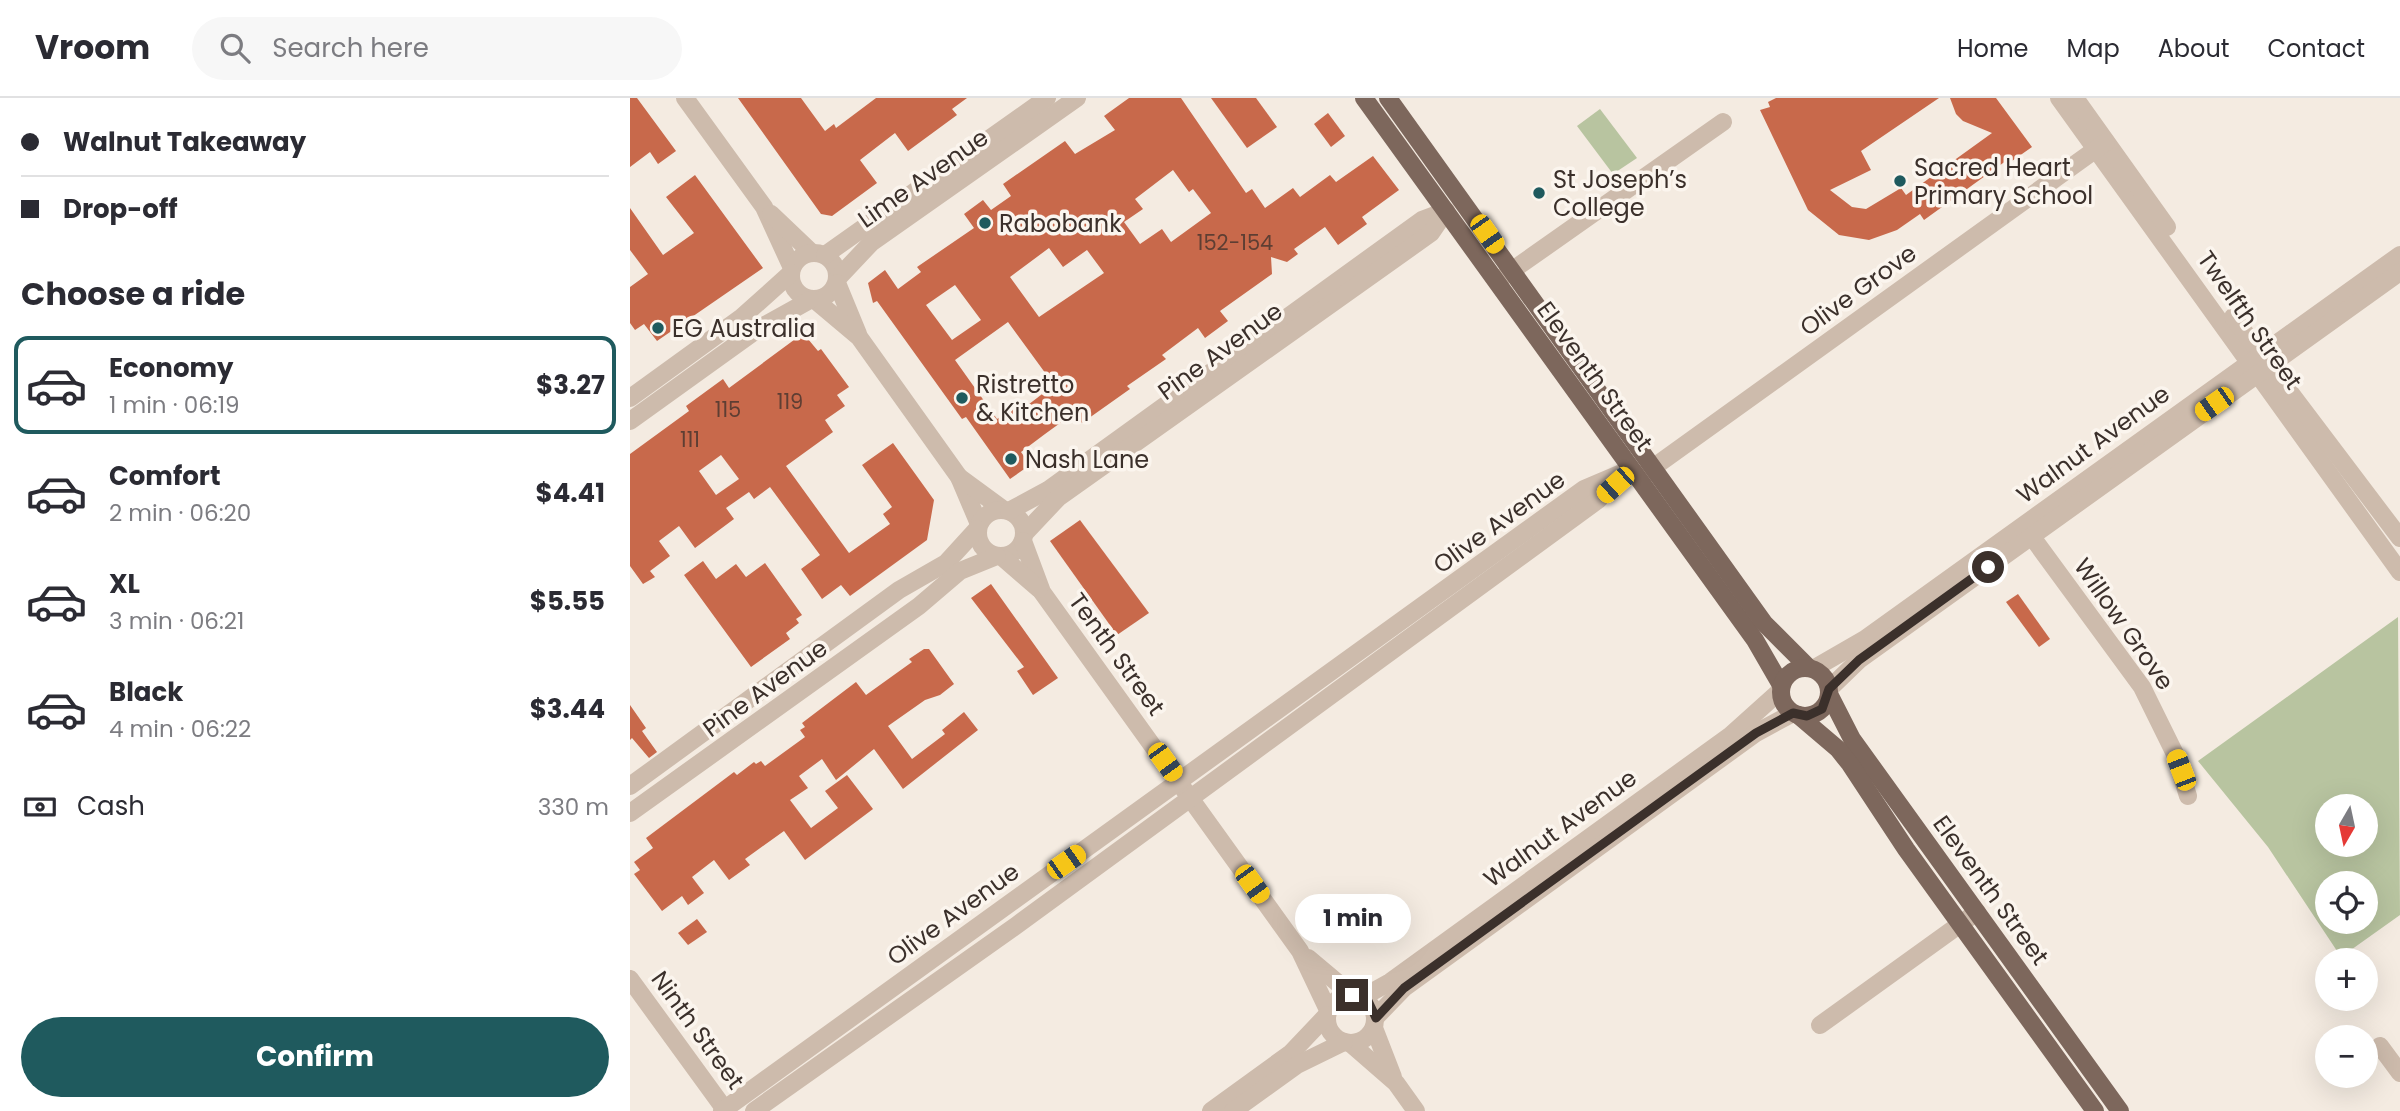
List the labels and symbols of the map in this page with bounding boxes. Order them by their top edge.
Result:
street label: Lime Avenue [851,121,995,235]
place label: Sacred Heart Primary School [1914,151,2093,212]
place label: St Joseph’s College [1553,163,1687,224]
marker: Sacred Heart Primary School [1892,173,1908,189]
marker: St Joseph’s College [1531,185,1547,201]
place label: Rabobank [999,207,1122,240]
car [1467,211,1508,257]
marker: Rabobank [977,215,993,231]
house number: 152-154 [1197,228,1273,257]
street label: Olive Grove [1793,236,1923,344]
street label: Twelfth Street [2190,244,2310,396]
street label: Eleventh Street [1529,294,1661,458]
street label: Pine Avenue [1151,295,1289,407]
place label: EG Australia [672,312,815,345]
marker: EG Australia [650,320,666,336]
place label: Ristretto & Kitchen [976,368,1089,429]
street label: Walnut Avenue [2010,377,2176,511]
car [2191,383,2238,425]
house number: 119 [777,387,803,416]
marker: Ristretto & Kitchen [954,390,970,406]
house number: 115 [715,395,741,424]
house number: 111 [680,425,700,454]
place label: Nash Lane [1025,443,1149,476]
marker: Nash Lane [1003,451,1019,467]
street label: Olive Avenue [1426,463,1572,581]
car [1593,463,1638,507]
route start [1972,551,2004,583]
street label: Willow Grove [2066,551,2182,697]
street label: Tenth Street [1061,586,1173,722]
street label: Pine Avenue [696,632,834,744]
car [1145,739,1186,785]
car [2164,747,2199,793]
street label: Walnut Avenue [1477,761,1643,895]
north arrow [2315,794,2378,858]
street label: Eleventh Street [1925,808,2057,972]
car [1043,841,1090,883]
street label: Olive Avenue [880,855,1026,973]
car [1232,861,1273,907]
callout: 1 min [1294,894,1410,942]
street label: Ninth Street [644,964,752,1096]
route end [1336,979,1368,1011]

